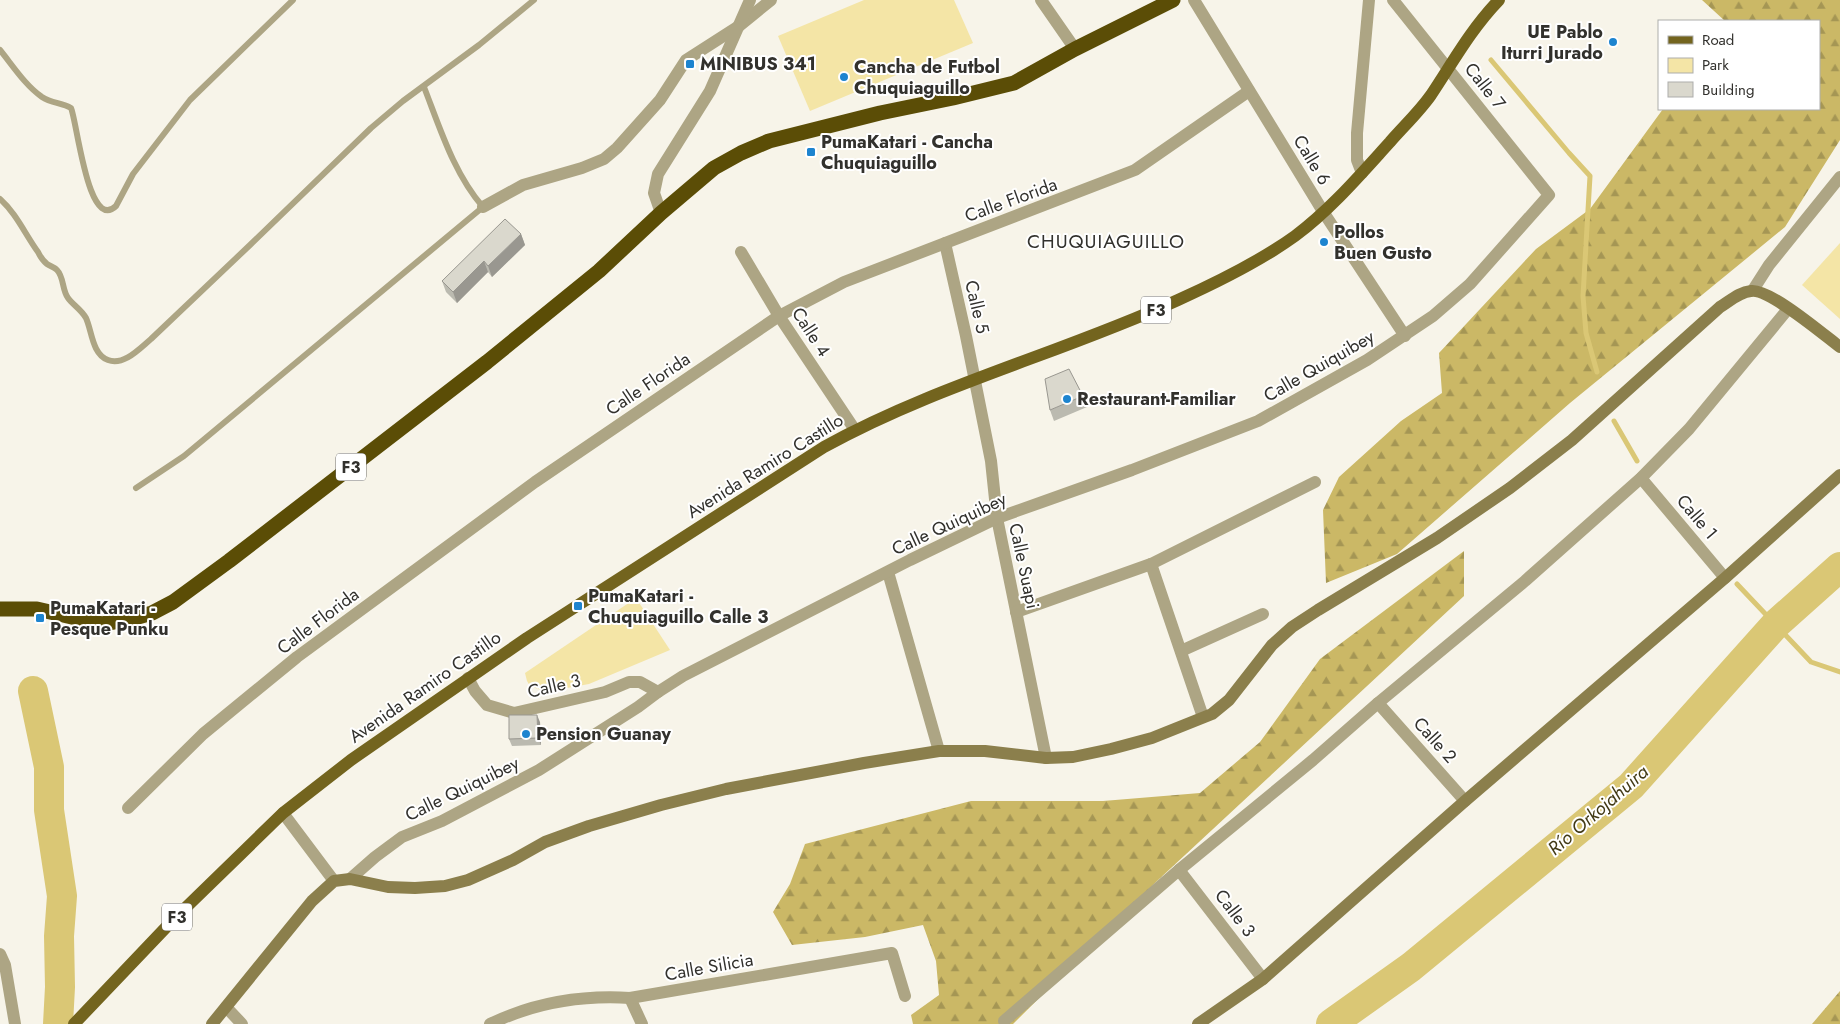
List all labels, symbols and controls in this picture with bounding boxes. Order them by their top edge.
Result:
place label: UE Pablo Iturri Jurado [1501,19,1603,66]
legend [1658,20,1820,110]
text: Road [1702,29,1734,51]
marker: UE Pablo Iturri Jurado [1607,36,1619,48]
place label: MINIBUS 341 [700,51,816,77]
place label: Cancha de Futbol Chuquiaguillo [854,54,1000,101]
text: Park [1702,54,1729,76]
street label: Calle 7 [1458,57,1512,115]
marker: MINIBUS 341 [684,58,696,70]
marker: Cancha de Futbol Chuquiaguillo [838,71,850,83]
text: Building [1702,79,1754,101]
place label: PumaKatari - Cancha Chuquiaguillo [821,129,993,176]
street label: Calle 6 [1287,130,1337,190]
marker: PumaKatari - Cancha Chuquiaguillo [805,146,817,158]
street label: Calle Florida [961,171,1061,229]
place label: Pollos Buen Gusto [1334,219,1432,266]
district label: CHUQUIAGUILLO [1027,228,1185,255]
marker: Pollos Buen Gusto [1318,236,1330,248]
street label: Calle 5 [958,278,996,336]
road number: F3 [1141,296,1171,324]
street label: Calle 4 [785,302,837,362]
street label: Calle Quiquibey [1259,324,1379,408]
street label: Calle Florida [601,346,695,422]
place label: Restaurant-Familiar [1077,386,1236,412]
marker: Restaurant-Familiar [1061,393,1073,405]
street label: Avenida Ramiro Castillo [682,407,848,525]
road number: F3 [336,454,366,481]
street label: Calle Quiquibey [887,486,1011,562]
street label: Calle 1 [1670,489,1724,545]
street label: Calle Suapi [1002,521,1046,611]
street label: Calle Florida [272,582,364,660]
place label: PumaKatari - Chuquiaguillo Calle 3 [588,583,768,630]
place label: PumaKatari - Pesque Punku [50,595,168,642]
marker: PumaKatari - Chuquiaguillo Calle 3 [572,600,584,612]
marker: PumaKatari - Pesque Punku [34,612,46,624]
street label: Avenida Ramiro Castillo [344,625,506,749]
street label: Calle 3 [525,667,583,705]
street label: Calle 2 [1407,711,1463,769]
place label: Pension Guanay [536,721,672,747]
marker: Pension Guanay [520,728,532,740]
street label: Calle Quiquibey [401,750,523,828]
water label: Río Orkojahuira [1542,758,1655,861]
street label: Calle 3 [1208,884,1262,942]
road number: F3 [162,904,192,930]
street label: Calle Silicia [663,946,755,988]

